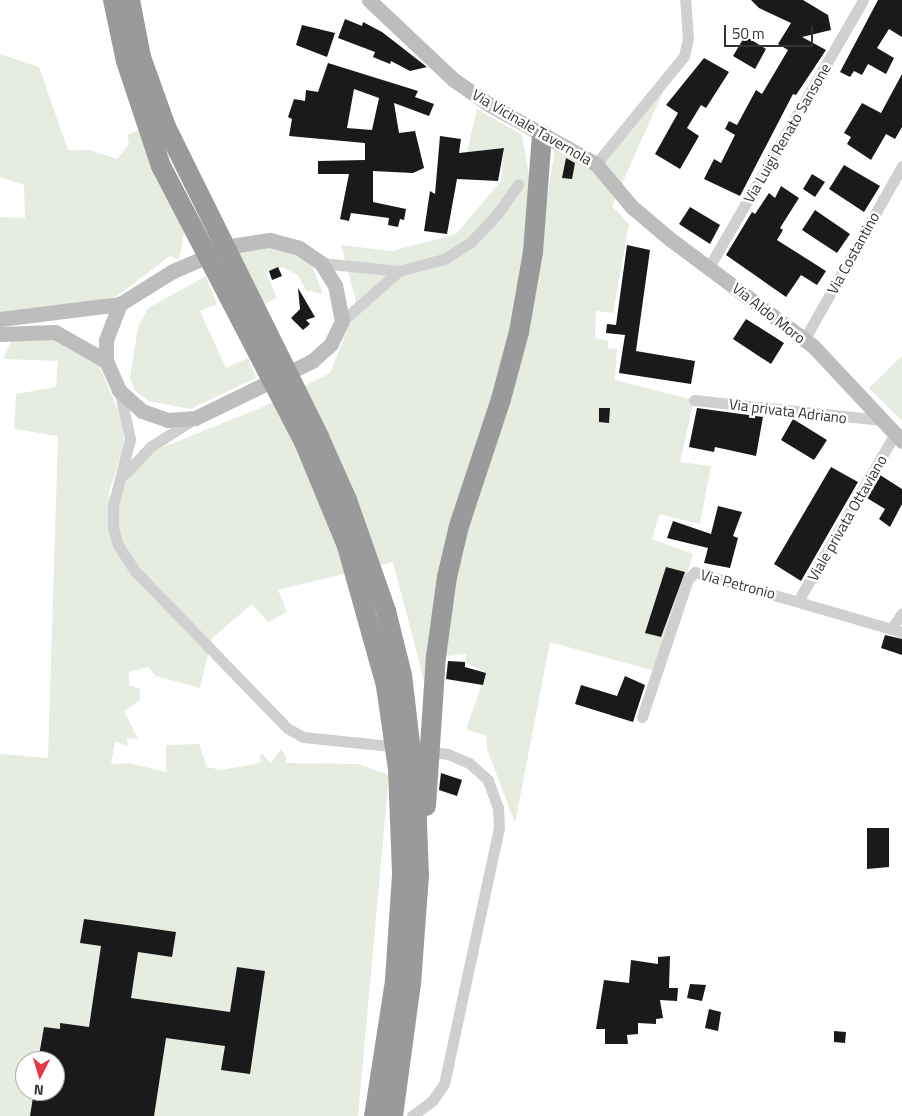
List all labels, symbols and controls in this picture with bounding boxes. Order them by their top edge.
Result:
scale bar [727,15,816,47]
text: 50 m [732,22,765,45]
street label: Via Luigi Renato Sansone [740,60,834,206]
street label: Via Vicinale Tavernola [469,85,595,169]
street label: Via Costantino [823,209,883,297]
street label: Via Aldo Moro [729,279,809,347]
street label: Via privata Adriano [728,395,848,427]
street label: Viale privata Ottaviano [804,452,890,584]
street label: Via Petronio [699,565,777,603]
north arrow [15,1051,65,1101]
text: N [33,1080,44,1101]

